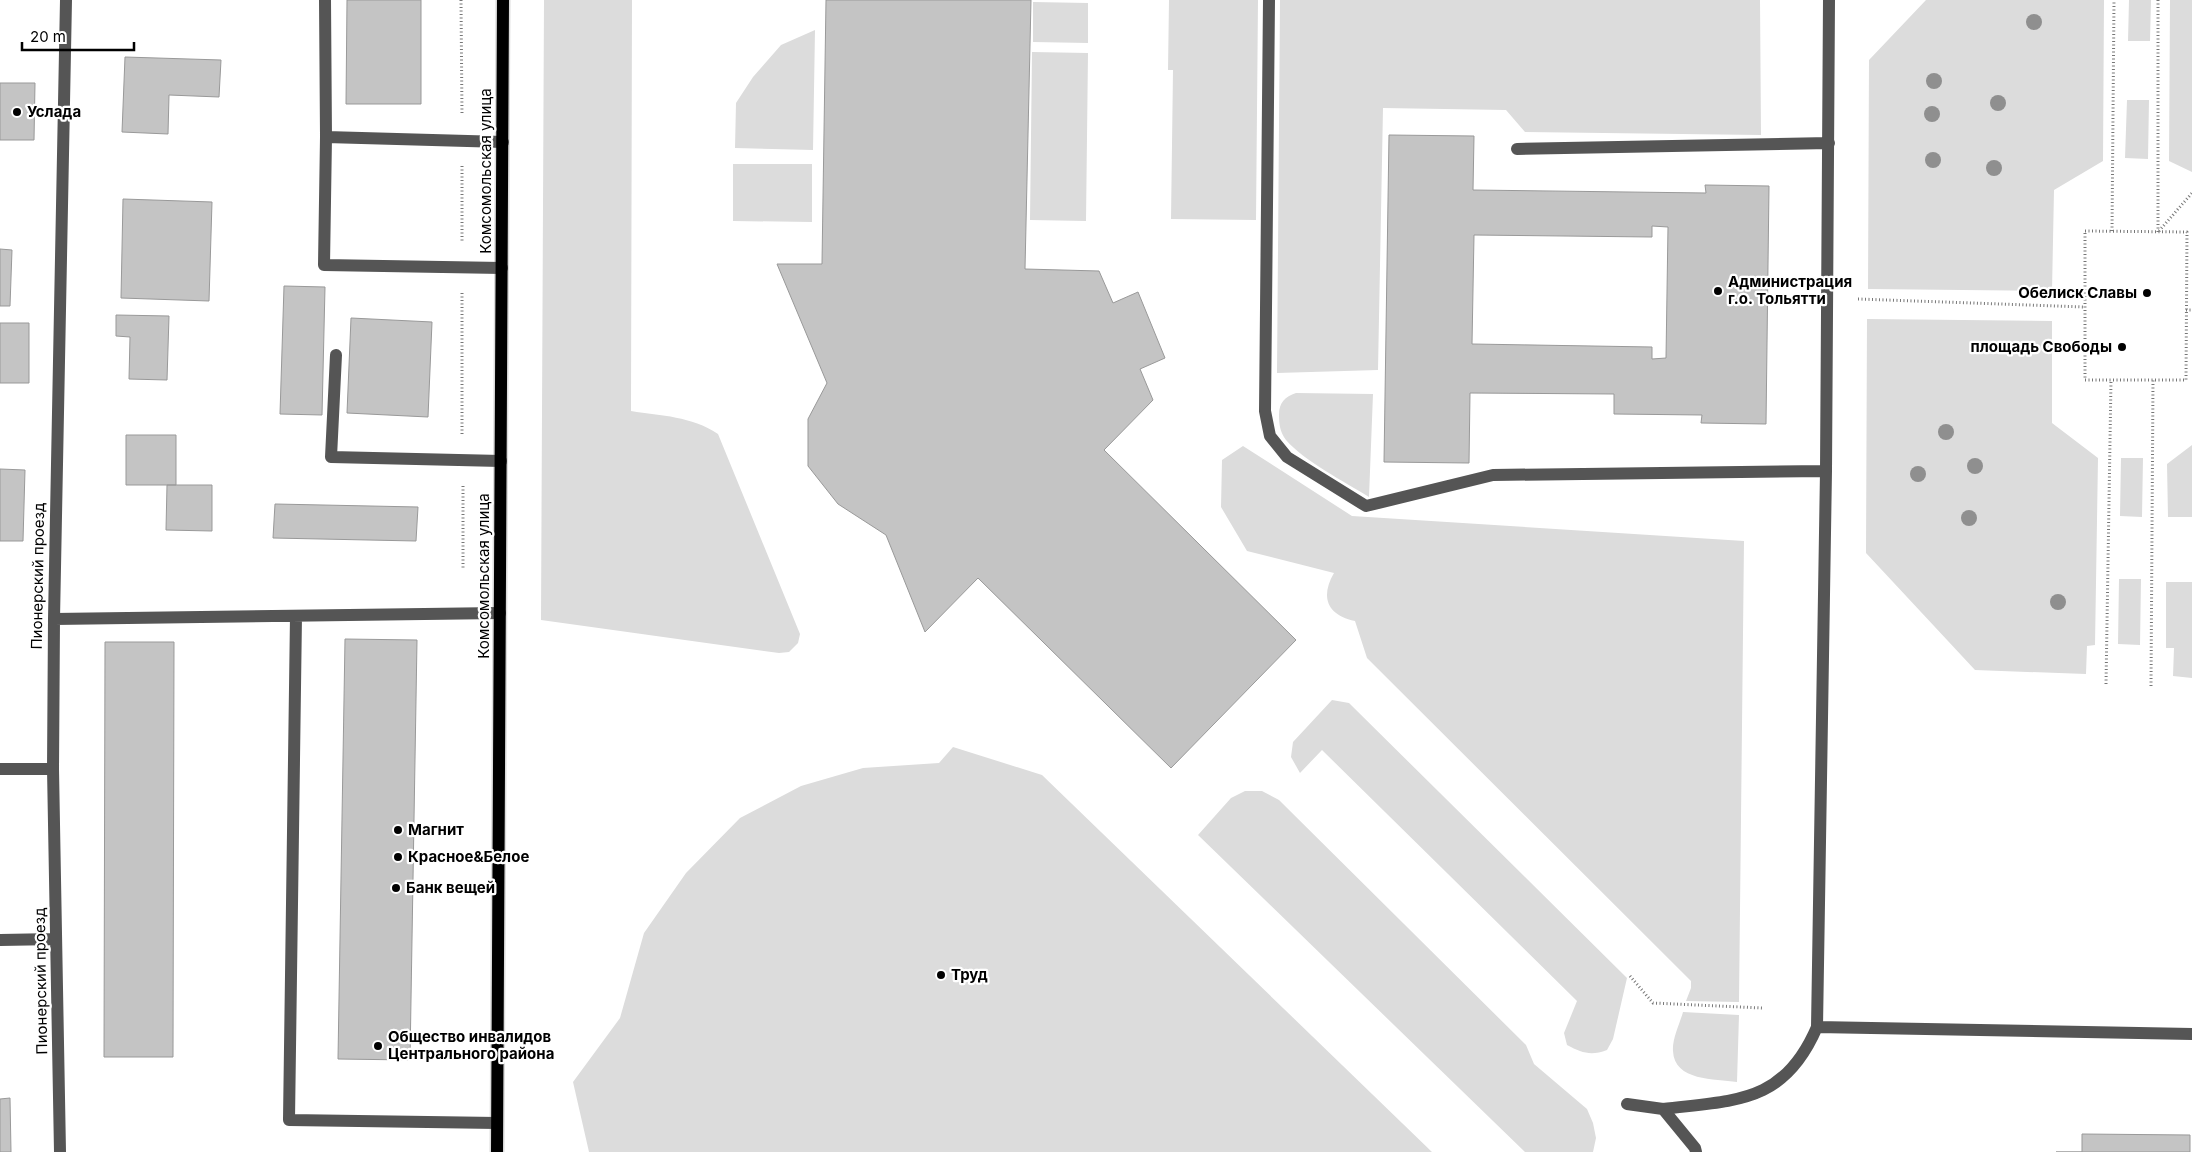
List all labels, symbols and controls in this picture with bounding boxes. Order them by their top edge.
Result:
scale bar [22,20,135,52]
text: 20 m [30,27,66,46]
street label: Комсомольская улица [476,88,495,254]
place label: Услада [27,102,81,121]
marker: Услада [11,106,23,118]
place label: Администрация г.о. Тольятти [1728,272,1852,308]
place label: Обелиск Славы [2018,283,2137,302]
marker: Администрация г.о. Тольятти [1712,285,1724,297]
marker: Обелиск Славы [2141,287,2153,299]
place label: площадь Свободы [1971,337,2112,356]
marker: площадь Свободы [2116,341,2128,353]
street label: Комсомольская улица [474,493,493,659]
street label: Пионерский проезд [27,502,48,650]
place label: Магнит [408,820,464,839]
marker: Магнит [392,824,404,836]
place label: Красное&Белое [408,847,529,866]
marker: Красное&Белое [392,851,404,863]
place label: Банк вещей [406,878,495,897]
marker: Банк вещей [390,882,402,894]
street label: Пионерский проезд [30,907,51,1055]
place label: Труд [951,965,988,984]
marker: Труд [935,969,947,981]
place label: Общество инвалидов Центрального района [388,1027,554,1063]
marker: Общество инвалидов Центрального района [372,1040,384,1052]

